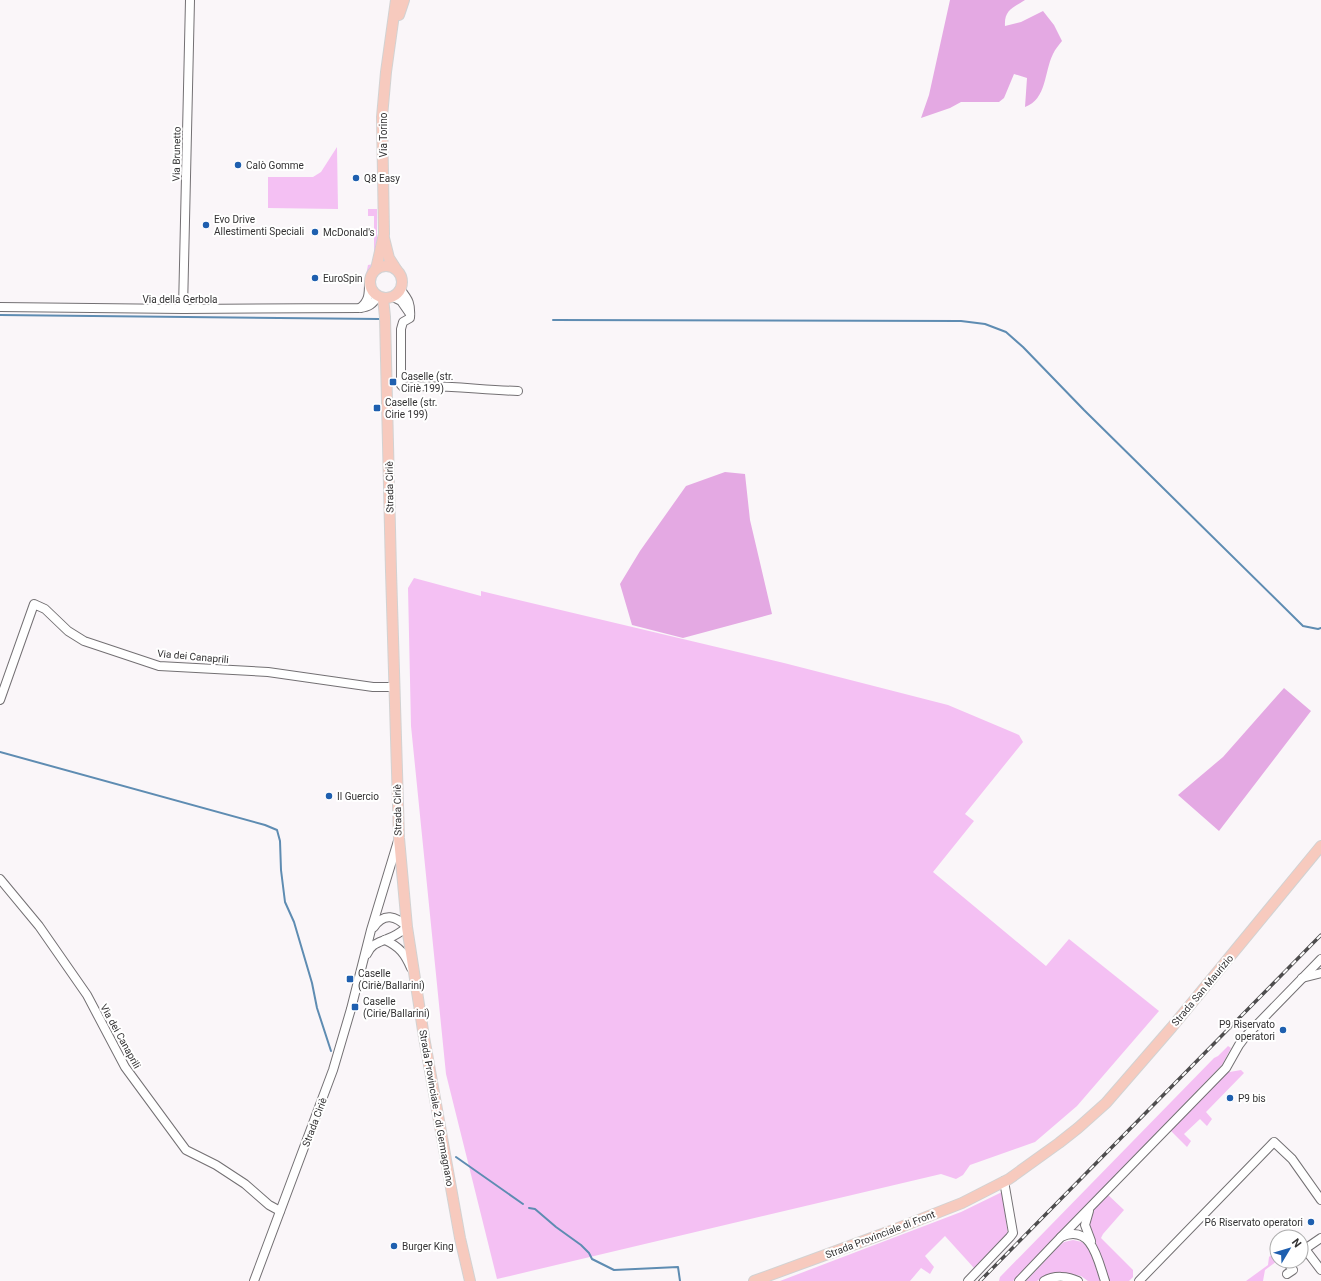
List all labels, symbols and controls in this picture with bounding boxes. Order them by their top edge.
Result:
street label: Via Torino [378,112,389,157]
street label: Via Brunetto [171,126,182,182]
marker: Calò Gomme [233,160,243,170]
place label: Calò Gomme [246,160,304,171]
marker: Q8 Easy [351,173,361,183]
place label: Q8 Easy [364,173,400,184]
place label: Evo Drive Allestimenti Speciali [214,214,304,237]
marker: Evo Drive Allestimenti Speciali [201,220,211,230]
marker: McDonald's [310,227,320,237]
place label: McDonald's [323,227,375,238]
marker: EuroSpin [310,273,320,283]
place label: EuroSpin [323,273,363,284]
street label: Via della Gerbola [142,294,218,305]
place label: Caselle (str. Ciriè 199) [401,371,453,395]
marker: Caselle (str. Ciriè 199) [388,377,398,387]
place label: Caselle (str. Cirie 199) [385,397,437,421]
marker: Caselle (str. Cirie 199) [372,403,382,413]
street label: Strada Ciriè [384,461,395,513]
street label: Via dei Canaprili [157,648,229,665]
street label: Strada Ciriè [392,784,403,836]
marker: Il Guercio [324,791,334,801]
place label: Il Guercio [337,791,379,802]
street label: Strada San Maurizio [1169,952,1236,1028]
place label: Caselle (Ciriè/Ballarini) [358,968,425,992]
marker: Caselle (Ciriè/Ballarini) [345,974,355,984]
place label: Caselle (Cirie/Ballarini) [363,996,430,1020]
street label: Via dei Canaprili [98,1002,143,1070]
marker: Caselle (Cirie/Ballarini) [350,1002,360,1012]
place label: P9 Riservato operatori [1219,1019,1275,1042]
marker: P9 Riservato operatori [1278,1025,1288,1035]
street label: Strada Provinciale 2 di Germagnano [417,1029,456,1188]
marker: P9 bis [1225,1093,1235,1103]
place label: P9 bis [1238,1093,1266,1104]
street label: Strada Ciriè [300,1096,329,1148]
street label: Strada Provinciale di Front [824,1208,937,1260]
place label: P6 Riservato operatori [1205,1217,1303,1228]
marker: P6 Riservato operatori [1306,1217,1316,1227]
north arrow [1269,1229,1309,1269]
text: N [1289,1236,1304,1250]
marker: Burger King [389,1241,399,1251]
place label: Burger King [402,1241,454,1252]

